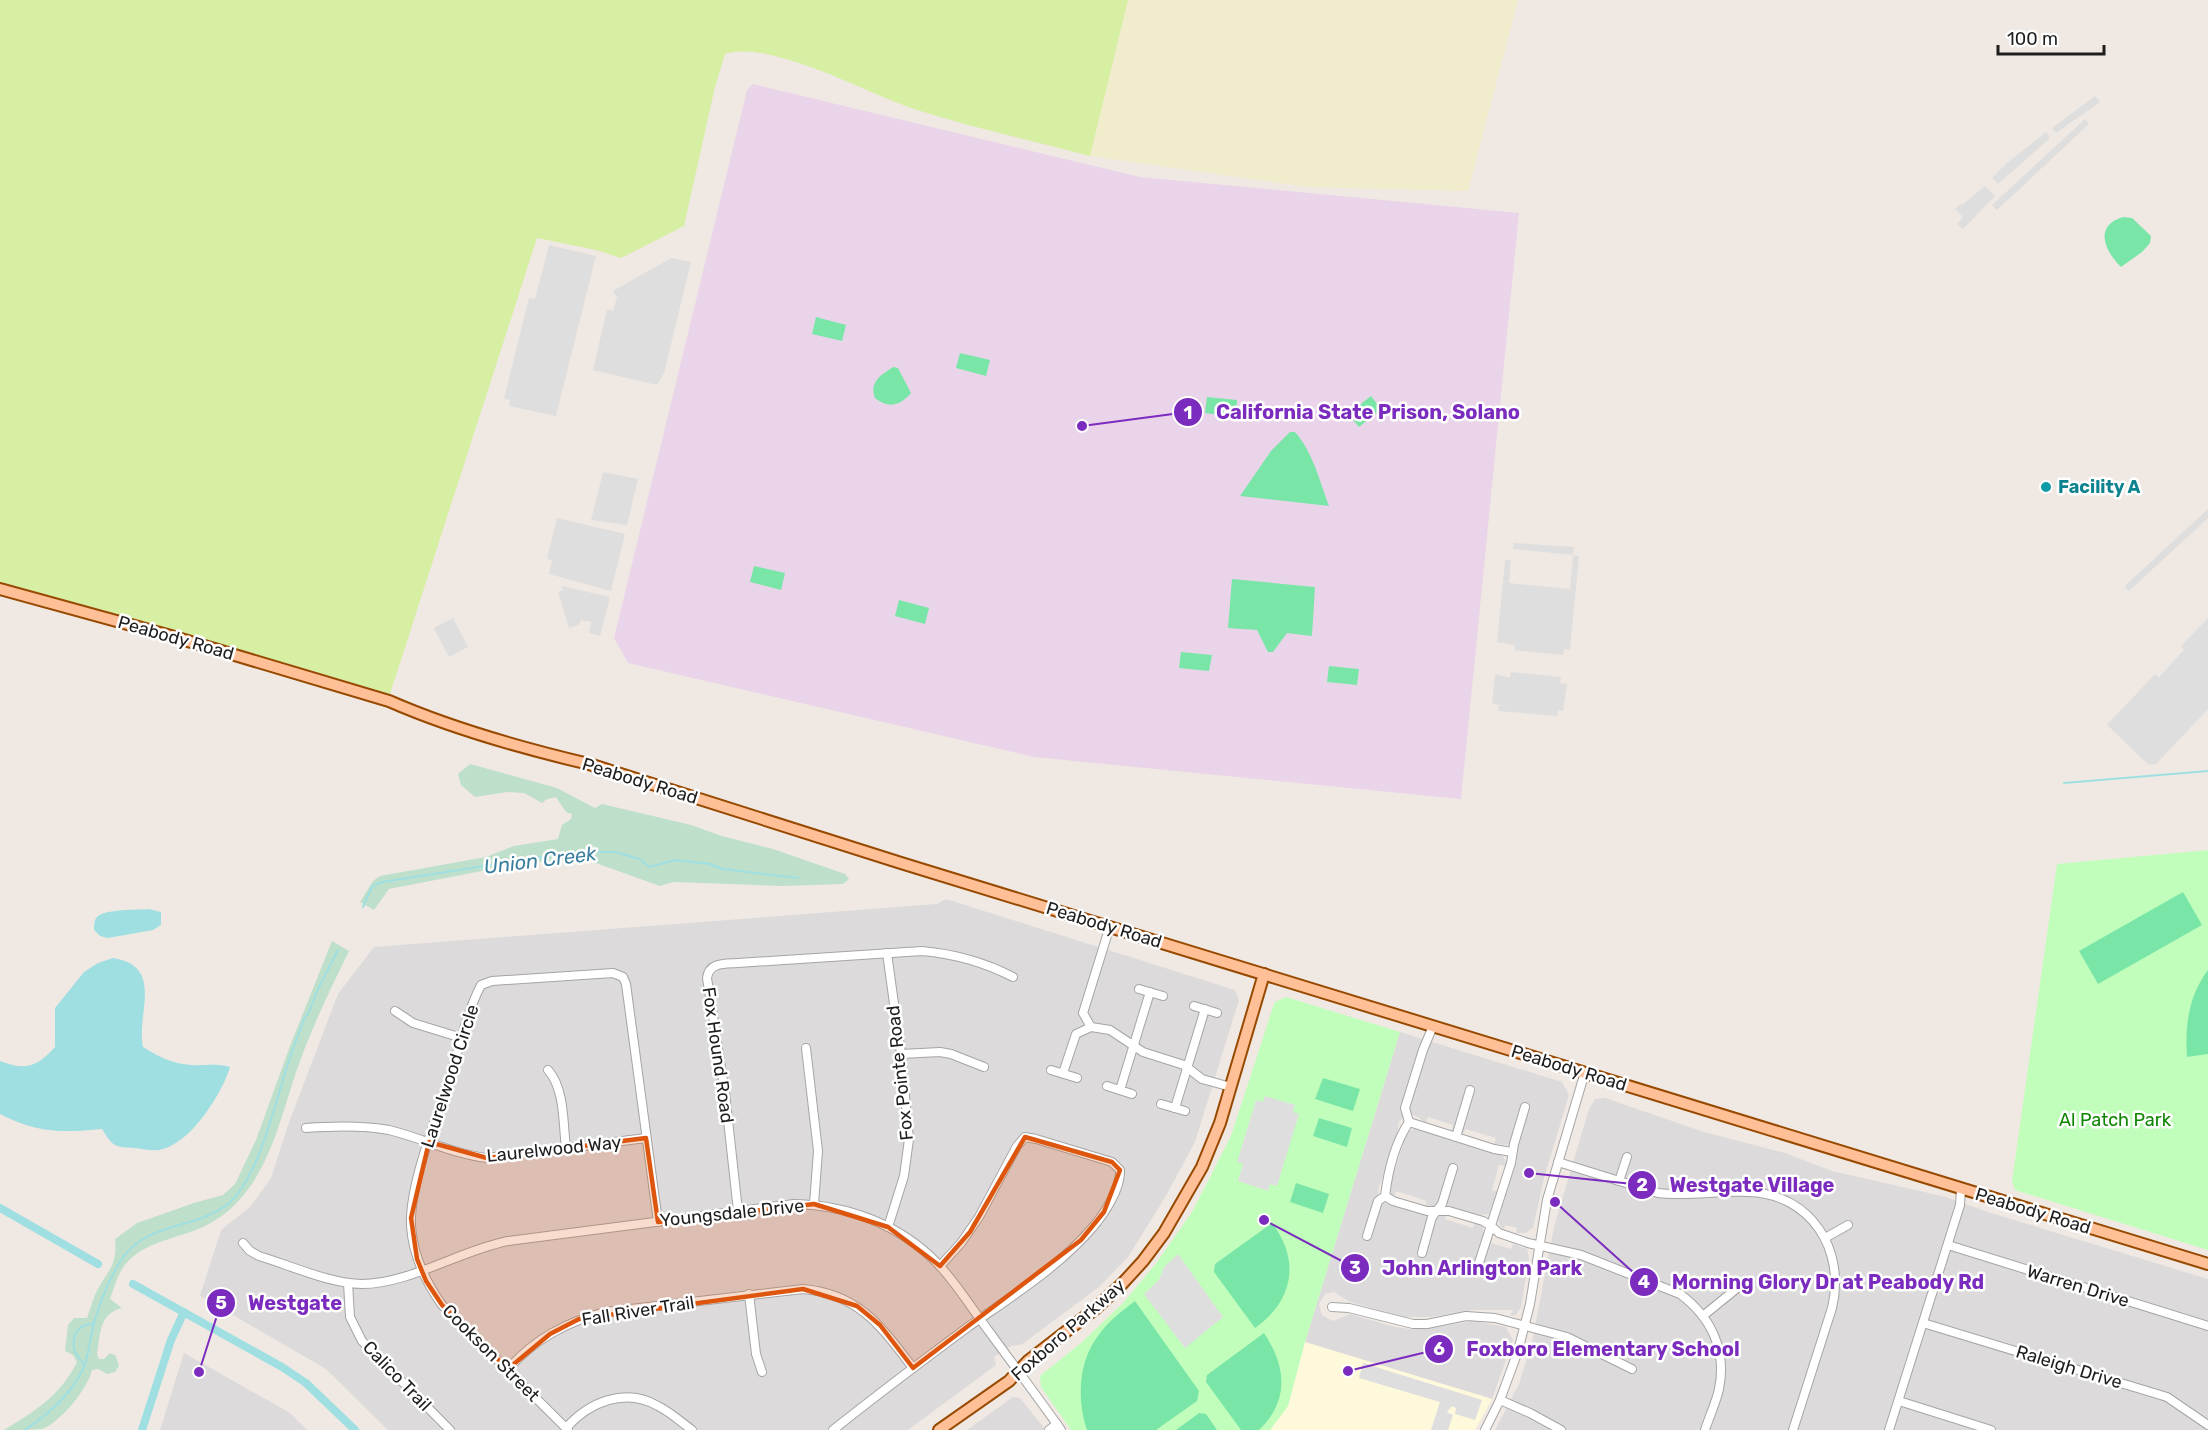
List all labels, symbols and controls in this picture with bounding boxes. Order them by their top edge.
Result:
scale bar [1998,18,2104,56]
text: 100 m [2007,28,2058,50]
callout: California State Prison, Solano [1173,393,1532,431]
text: California State Prison, Solano [1216,400,1520,424]
text: 1 [1184,402,1192,424]
place label: Facility A [2058,476,2141,498]
marker: Facility A [2039,480,2053,494]
street label: Peabody Road [115,611,237,665]
street label: Peabody Road [580,753,700,809]
water label: Union Creek [482,841,598,879]
street label: Peabody Road [1044,897,1164,953]
street label: Fox Hound Road [698,986,738,1124]
street label: Laurelwood Circle [416,1002,484,1150]
street label: Fox Pointe Road [882,1004,918,1142]
street label: Peabody Road [1509,1040,1629,1096]
park label: Al Patch Park [2059,1109,2172,1131]
street label: Laurelwood Way [486,1131,623,1167]
callout: Westgate Village [1627,1166,1846,1204]
text: Westgate Village [1669,1173,1835,1197]
text: 2 [1636,1174,1648,1196]
street label: Peabody Road [1973,1183,2093,1239]
street label: Youngsdale Drive [659,1194,805,1232]
callout: John Arlington Park [1340,1249,1595,1287]
text: John Arlington Park [1382,1256,1582,1280]
text: 3 [1349,1257,1361,1279]
street label: Warren Drive [2024,1260,2132,1312]
callout: Morning Glory Dr at Peabody Rd [1629,1263,1997,1301]
text: Morning Glory Dr at Peabody Rd [1672,1270,1984,1294]
text: 4 [1638,1271,1650,1293]
street label: Foxboro Parkway [1007,1274,1130,1385]
callout: Westgate [206,1284,354,1322]
text: Westgate [248,1291,342,1315]
street label: Fall River Trail [580,1291,696,1331]
text: 5 [215,1292,227,1314]
street label: Cookson Street [438,1300,544,1406]
callout: Foxboro Elementary School [1424,1330,1752,1368]
street label: Calico Trail [358,1336,436,1416]
text: Foxboro Elementary School [1466,1337,1740,1361]
text: 6 [1433,1338,1445,1360]
street label: Raleigh Drive [2013,1340,2125,1394]

